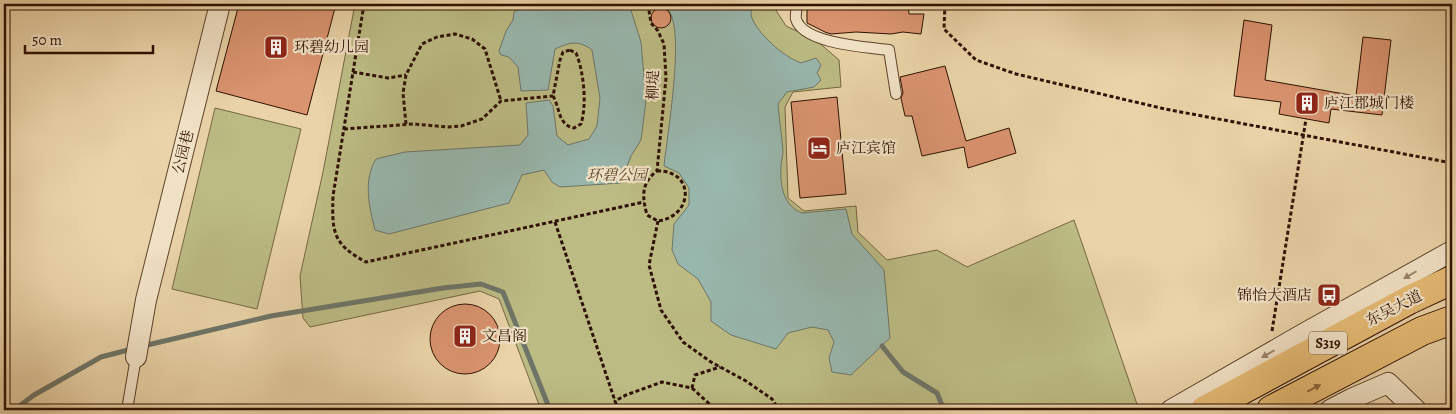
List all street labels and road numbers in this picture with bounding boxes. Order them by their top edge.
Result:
street label: 柳堤 [642,70,664,100]
street label: 公园巷 [168,128,198,176]
street label: 东吴大道 [1363,285,1425,331]
road number: S319 [1309,332,1347,354]

